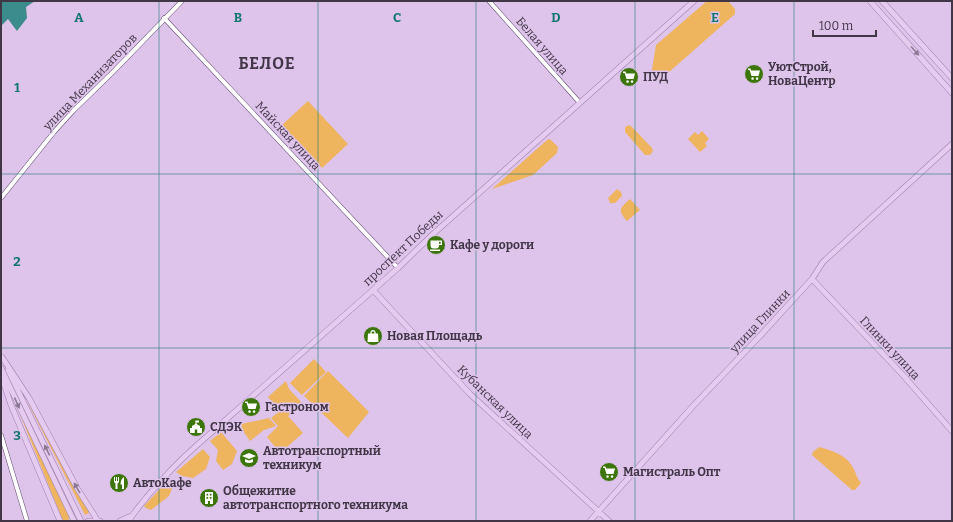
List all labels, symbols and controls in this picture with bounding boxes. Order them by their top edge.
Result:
text: A [74,10,84,25]
text: B [234,10,242,25]
text: C [393,10,401,25]
text: D [551,10,561,25]
text: E [711,10,719,25]
scale bar [813,12,876,38]
street label: Белая улица [513,14,571,78]
text: 100 m [819,19,854,33]
street label: улица Механизаторов [40,31,140,134]
one-way arrow [910,46,919,56]
district label: БЕЛОЕ [238,54,296,73]
place label: УютСтрой, НоваЦентр [768,60,836,88]
supermarket icon: УютСтрой, НоваЦентр [743,63,765,85]
supermarket icon: ПУД [618,66,640,88]
place label: ПУД [643,70,669,84]
text: 1 [14,80,20,95]
street label: Майская улица [253,99,324,174]
street label: проспект Победы [360,207,446,289]
cafe icon: Кафе у дороги [425,234,447,256]
place label: Кафе у дороги [450,238,534,252]
text: 2 [13,254,21,269]
street label: улица Глинки [726,286,793,356]
street label: Глинки улица [857,313,923,383]
shop icon: Новая Площадь [362,325,384,347]
place label: Новая Площадь [387,329,483,343]
street label: Кубанская улица [454,362,536,442]
supermarket icon: Гастроном [240,396,262,418]
one-way arrow [14,398,20,409]
place label: Гастроном [265,400,329,414]
public building icon: СДЭК [185,416,207,438]
place label: СДЭК [210,420,243,434]
text: 3 [13,428,21,443]
one-way arrow [44,444,50,456]
place label: Автотранспортный техникум [263,444,381,472]
school or university icon: Автотранспортный техникум [238,447,260,469]
supermarket icon: Магистраль Опт [598,461,620,483]
place label: Магистраль Опт [623,465,721,479]
restaurant icon: АвтоКафе [108,472,130,494]
place label: АвтоКафе [133,476,192,490]
one-way arrow [74,482,81,494]
place label: Общежитие автотранспортного техникума [223,484,408,512]
building icon: Общежитие автотранспортного техникума [198,487,220,509]

